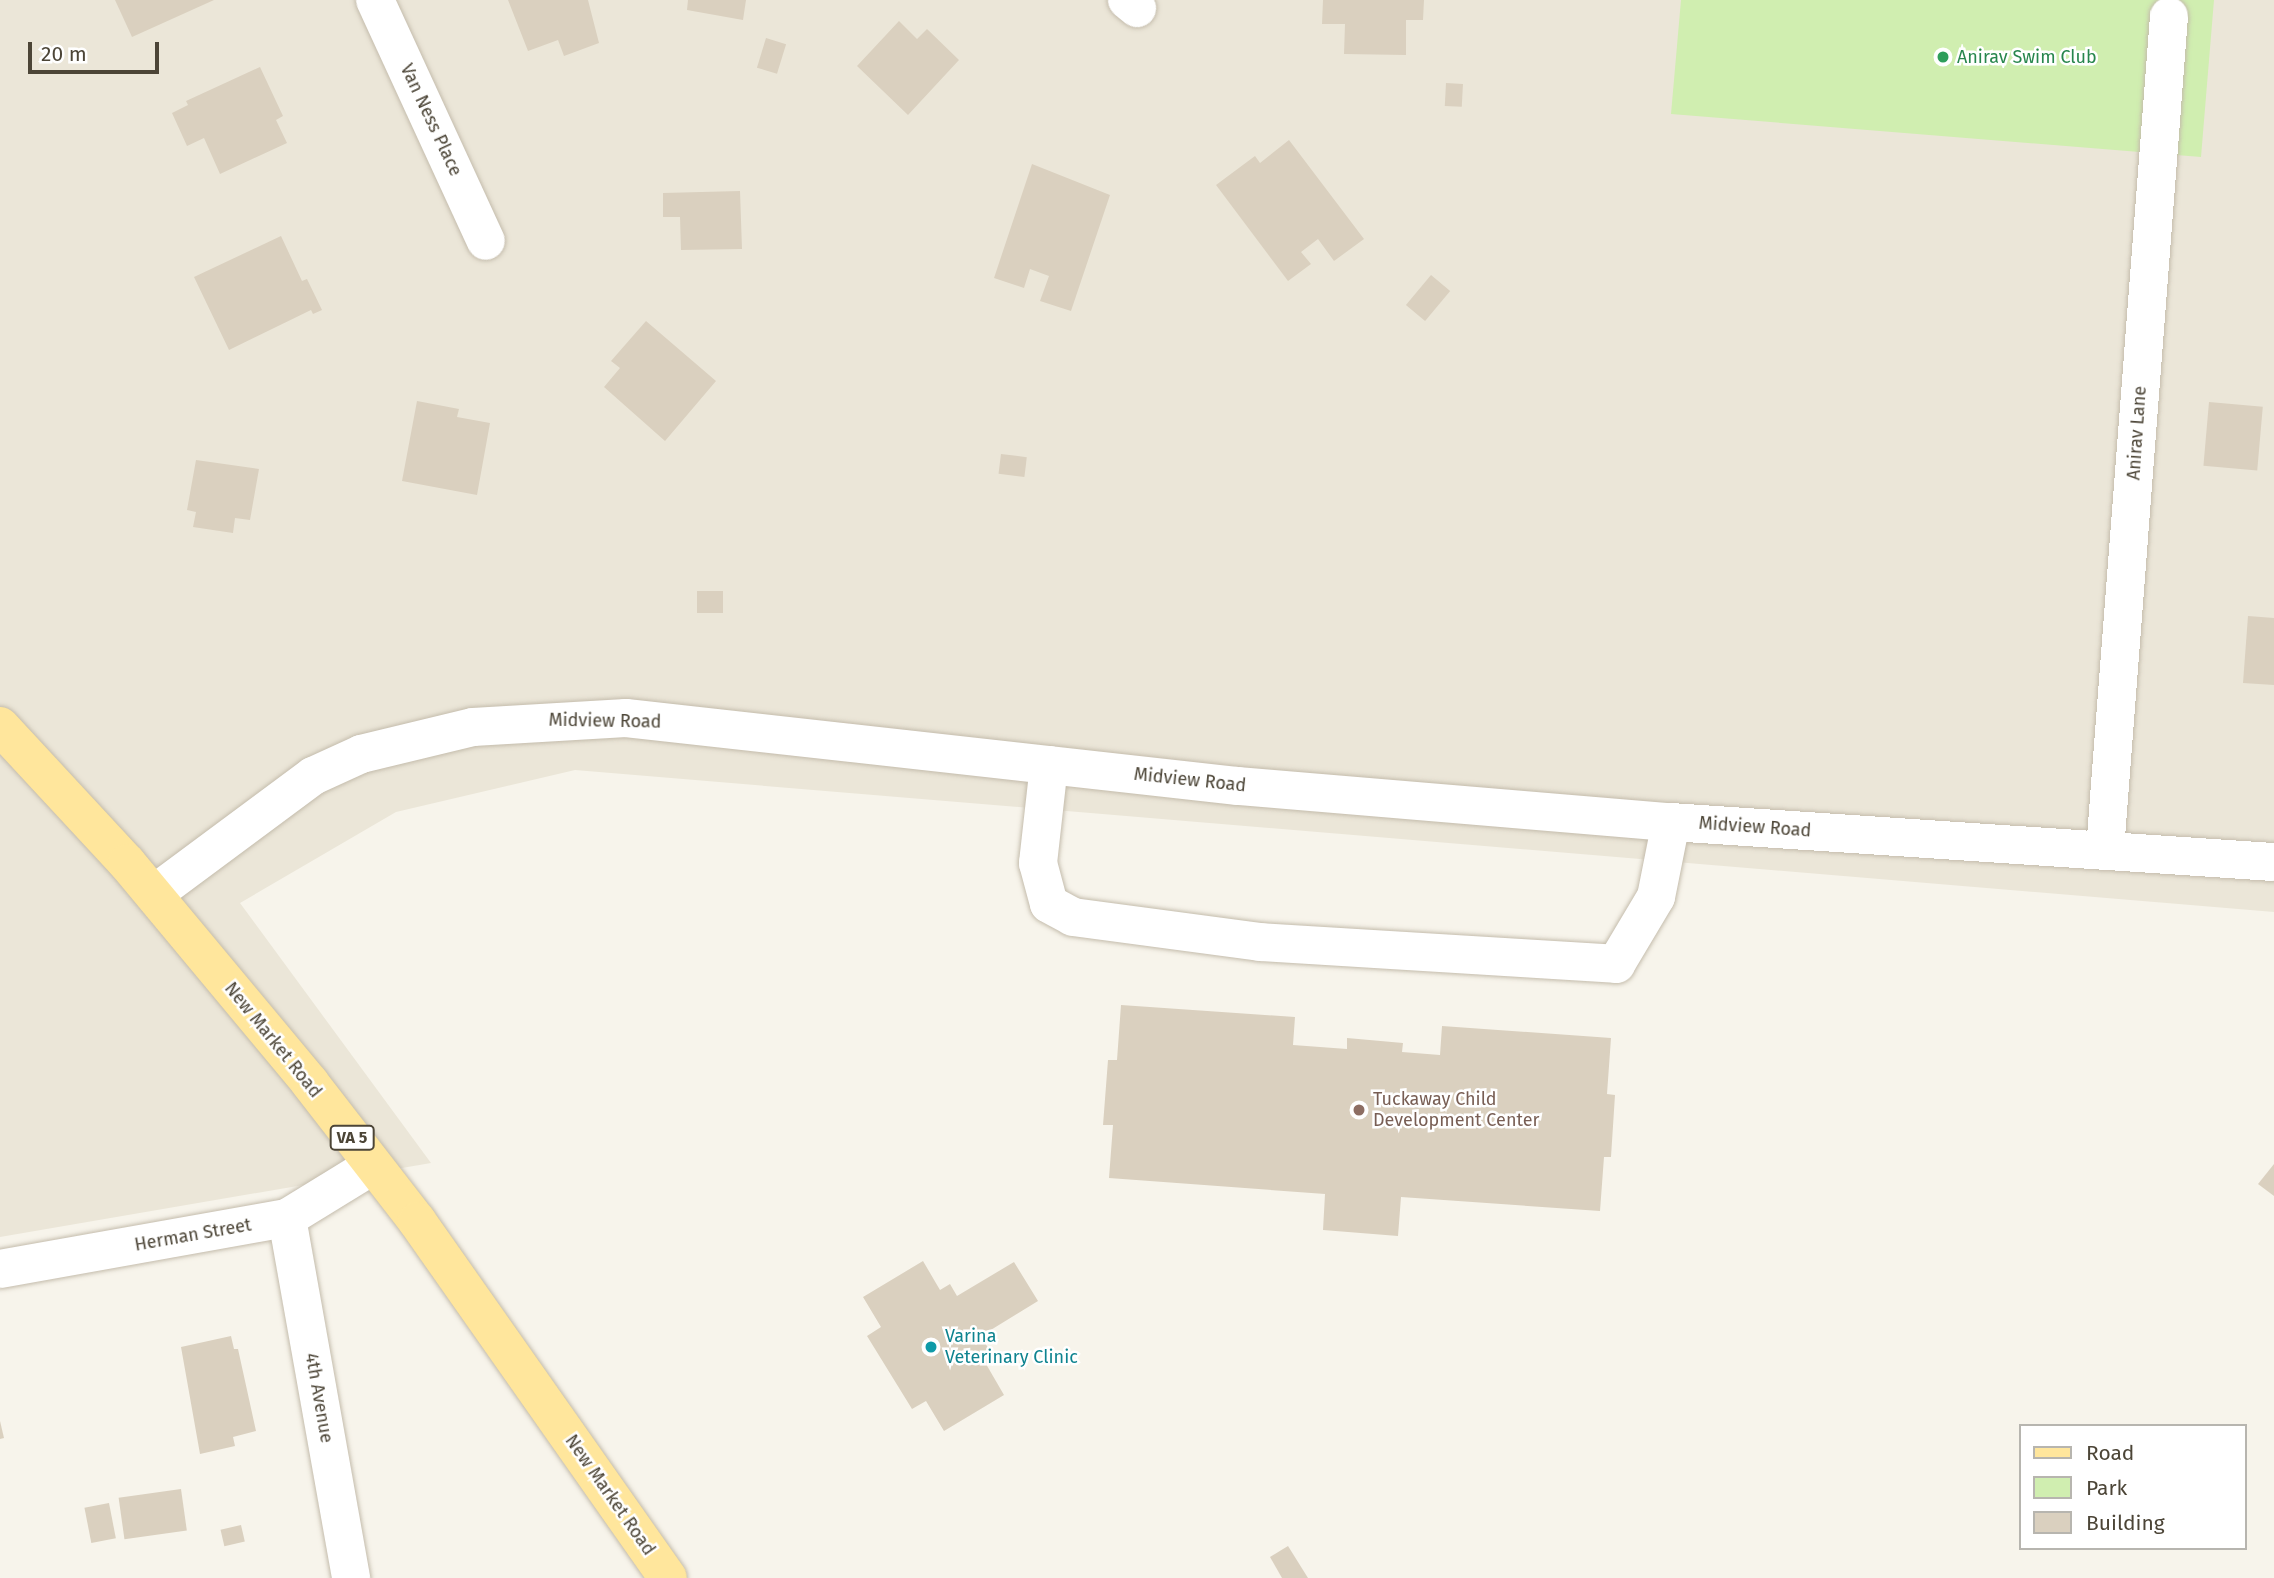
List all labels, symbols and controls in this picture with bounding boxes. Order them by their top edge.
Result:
scale bar [32,28,163,72]
text: 20 m [41,41,87,67]
place label: Anirav Swim Club [1957,46,2097,68]
marker: Anirav Swim Club [1935,49,1951,65]
street label: Van Ness Place [396,61,466,179]
street label: Anirav Lane [2123,385,2151,481]
street label: Midview Road [548,709,662,733]
street label: Midview Road [1133,763,1247,797]
street label: Midview Road [1698,812,1812,842]
street label: New Market Road [220,978,326,1102]
place label: Tuckaway Child Development Center [1373,1089,1539,1132]
marker: Tuckaway Child Development Center [1351,1102,1367,1118]
road number: VA 5 [329,1126,375,1150]
street label: Herman Street [133,1214,253,1256]
place label: Varina Veterinary Clinic [945,1326,1078,1368]
marker: Varina Veterinary Clinic [923,1339,939,1355]
street label: 4th Avenue [300,1351,338,1445]
legend [2018,1424,2246,1550]
street label: New Market Road [560,1431,660,1559]
text: Road [2086,1440,2134,1466]
text: Park [2086,1475,2127,1501]
text: Building [2086,1510,2165,1536]

